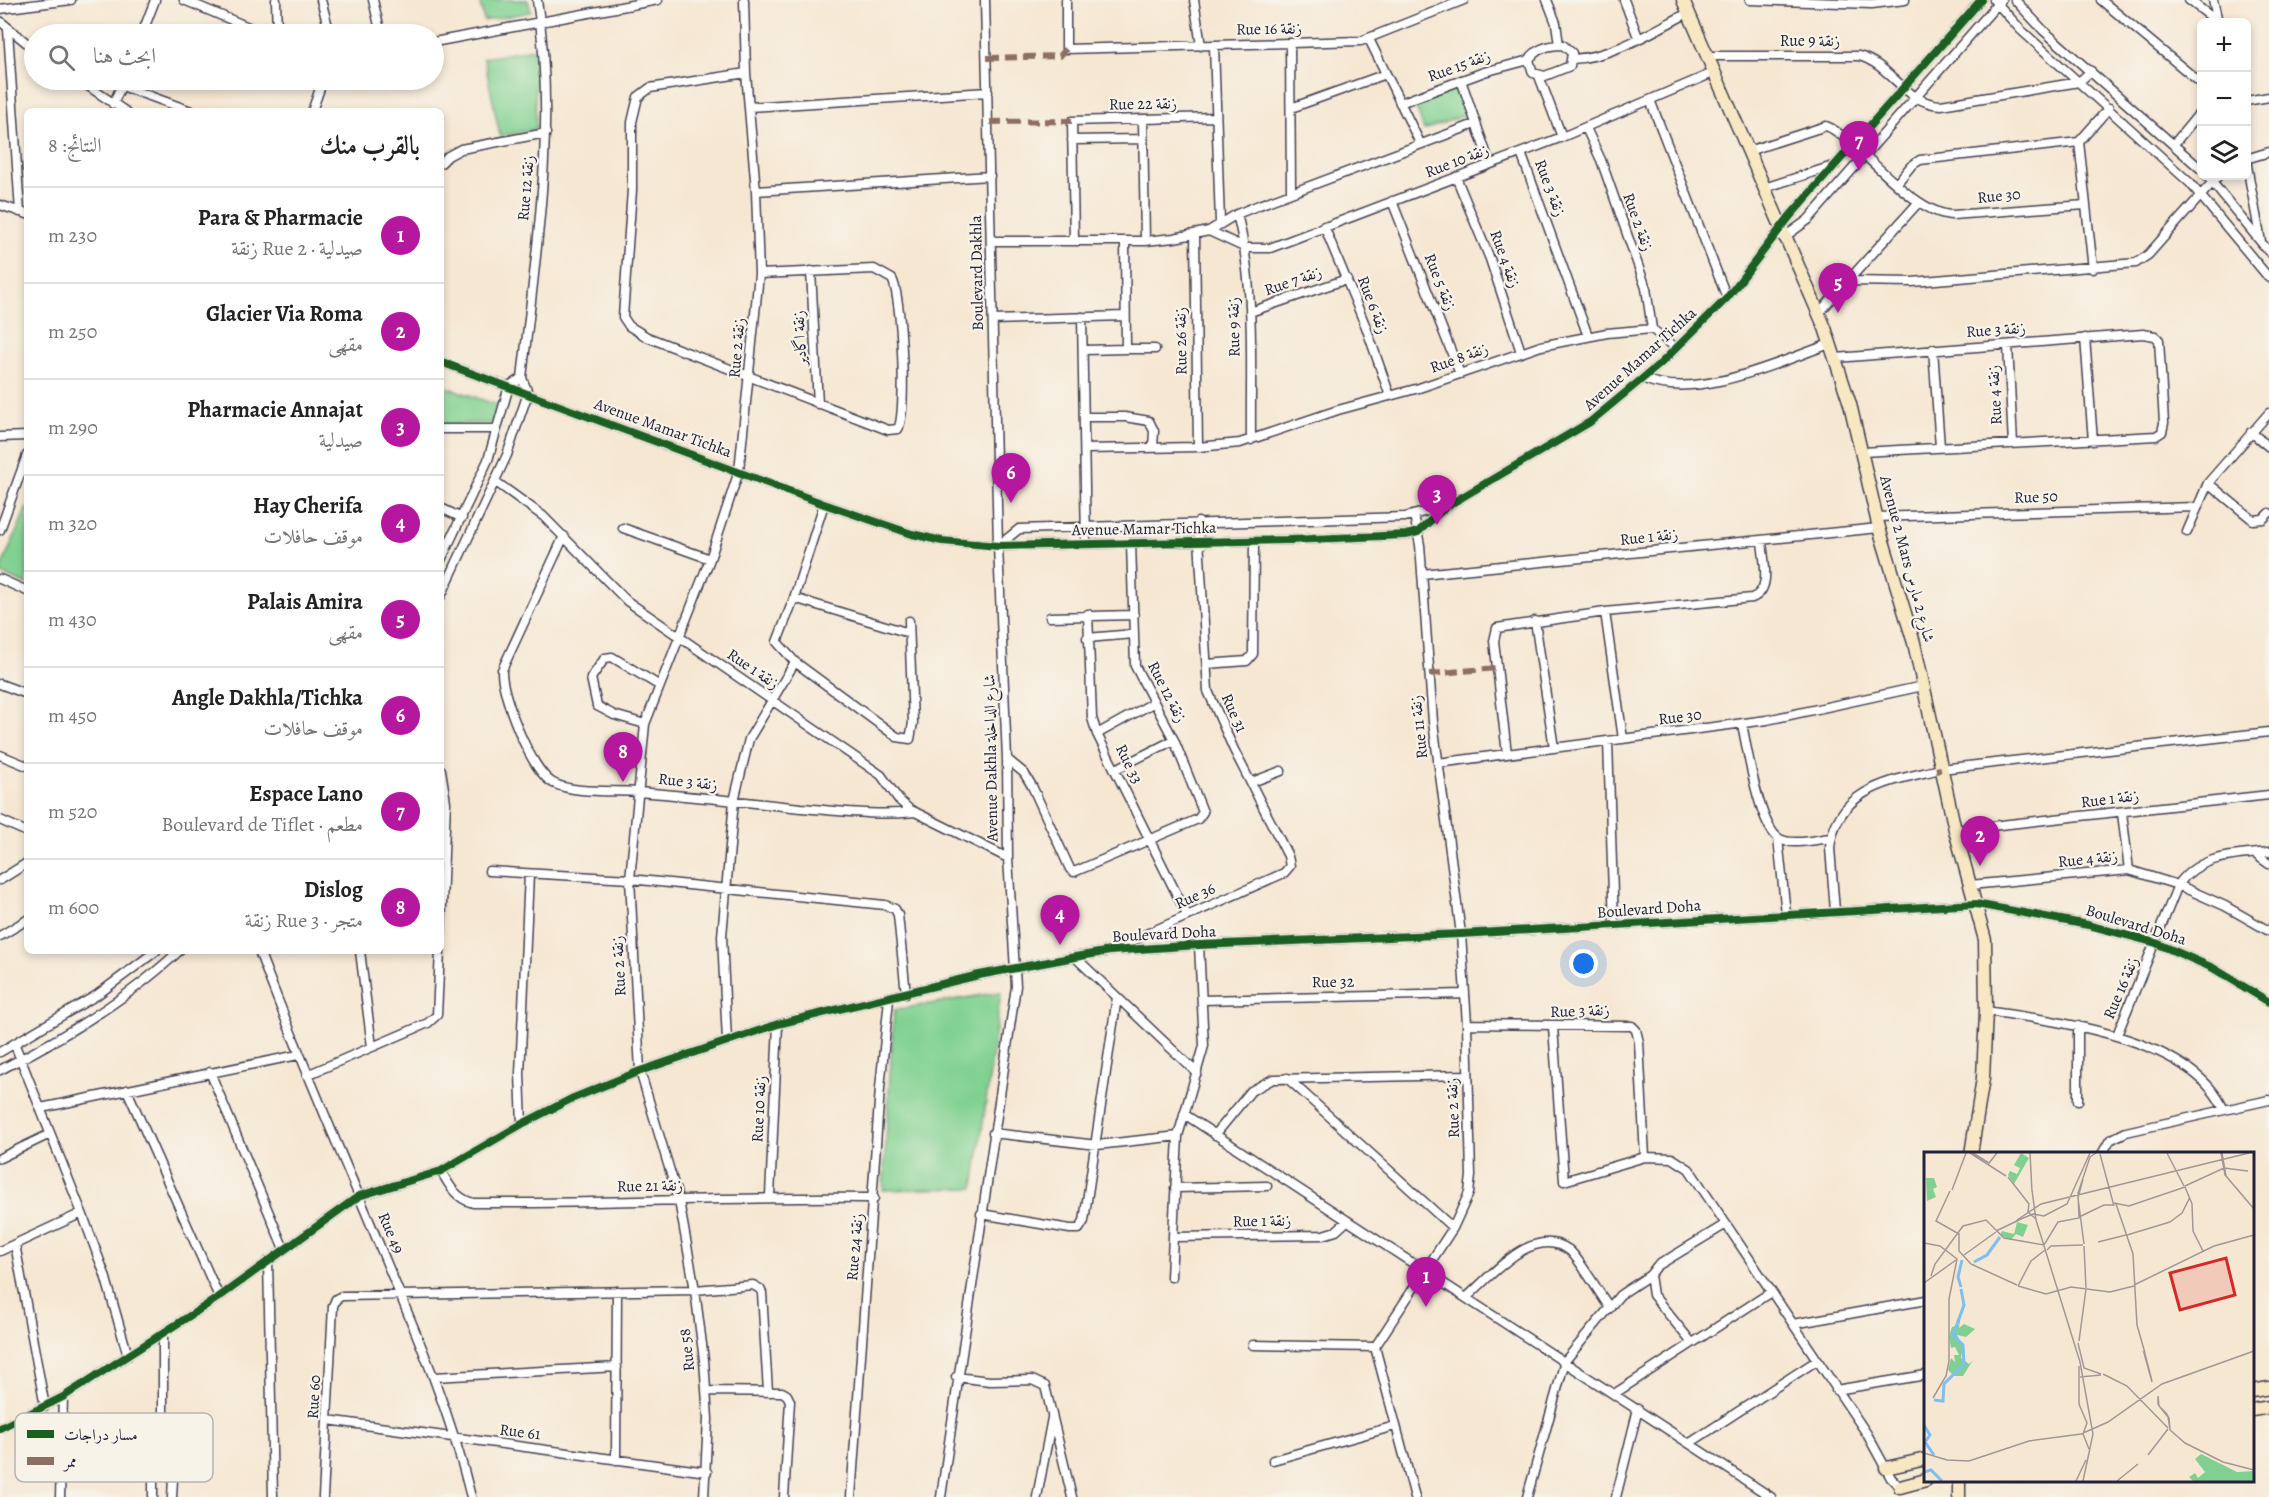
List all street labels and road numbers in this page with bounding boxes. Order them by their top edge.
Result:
street label: Rue 16 زنقة [1236,17,1302,41]
street label: Rue 9 زنقة [1780,30,1840,52]
street label: Rue 15 زنقة [1425,44,1493,88]
street label: Rue 22 زنقة [1109,92,1177,116]
street label: Rue 10 زنقة [1422,139,1492,183]
street label: Rue 12 زنقة [512,154,540,222]
street label: Rue 3 زنقة [1529,156,1571,220]
street label: Rue 30 [1976,183,2022,209]
street label: Rue 2 زنقة [1617,190,1659,254]
street label: Boulevard Dakhla [965,214,989,331]
street label: Rue 4 زنقة [1484,227,1526,291]
street label: Rue 5 زنقة [1419,250,1461,314]
street label: Rue 7 زنقة [1261,261,1325,301]
street label: Rue 6 زنقة [1352,273,1394,337]
street label: Rue 9 زنقة [1222,297,1246,357]
street label: Avenue Mamar Tichka [1578,302,1702,416]
street label: Rue 26 زنقة [1169,307,1193,375]
street label: زنقة اگادير [788,310,813,368]
street label: Rue 2 زنقة [723,317,751,379]
street label: Rue 3 زنقة [1965,317,2027,343]
street label: Rue 8 زنقة [1427,337,1491,379]
street label: Rue 4 زنقة [1982,364,2008,426]
street label: Avenue Mamar Tichka [590,393,735,463]
street label: Avenue 2 Mars شارع 2 مارس [1872,472,1940,645]
street label: Rue 50 [2014,485,2058,509]
street label: Avenue Mamar Tichka [1070,517,1217,541]
street label: Rue 1 زنقة [1619,523,1679,551]
street label: Rue 1 زنقة [723,644,783,694]
street label: Rue 12 زنقة [1142,658,1192,726]
street label: Avenue Dakhla شارع الداخلة [979,674,1005,843]
street label: Rue 31 [1216,690,1252,736]
street label: Rue 11 زنقة [1405,694,1433,760]
street label: Rue 30 [1657,703,1703,731]
street label: Rue 33 [1110,740,1148,788]
street label: Rue 3 زنقة [657,768,719,796]
street label: Rue 1 زنقة [2080,785,2140,813]
street label: Rue 4 زنقة [2057,845,2119,873]
street label: Rue 36 [1171,877,1219,915]
street label: Boulevard Doha [1596,894,1702,924]
street label: Boulevard Doha [2083,899,2190,951]
street label: Boulevard Doha [1111,920,1217,948]
street label: Rue 2 زنقة [606,935,632,997]
street label: Rue 16 زنقة [2098,953,2144,1023]
street label: Rue 32 [1312,971,1355,993]
street label: Rue 3 زنقة [1550,999,1610,1023]
street label: Rue 10 زنقة [746,1075,772,1143]
street label: Rue 2 زنقة [1441,1077,1465,1139]
street label: Rue 21 زنقة [617,1174,683,1198]
street label: Rue 49 [373,1209,409,1257]
street label: Rue 1 زنقة [1233,1209,1291,1233]
street label: Rue 24 زنقة [841,1212,869,1282]
street label: Rue 58 [674,1327,700,1373]
street label: Rue 60 [302,1374,326,1420]
street label: Rue 61 [498,1419,542,1445]

